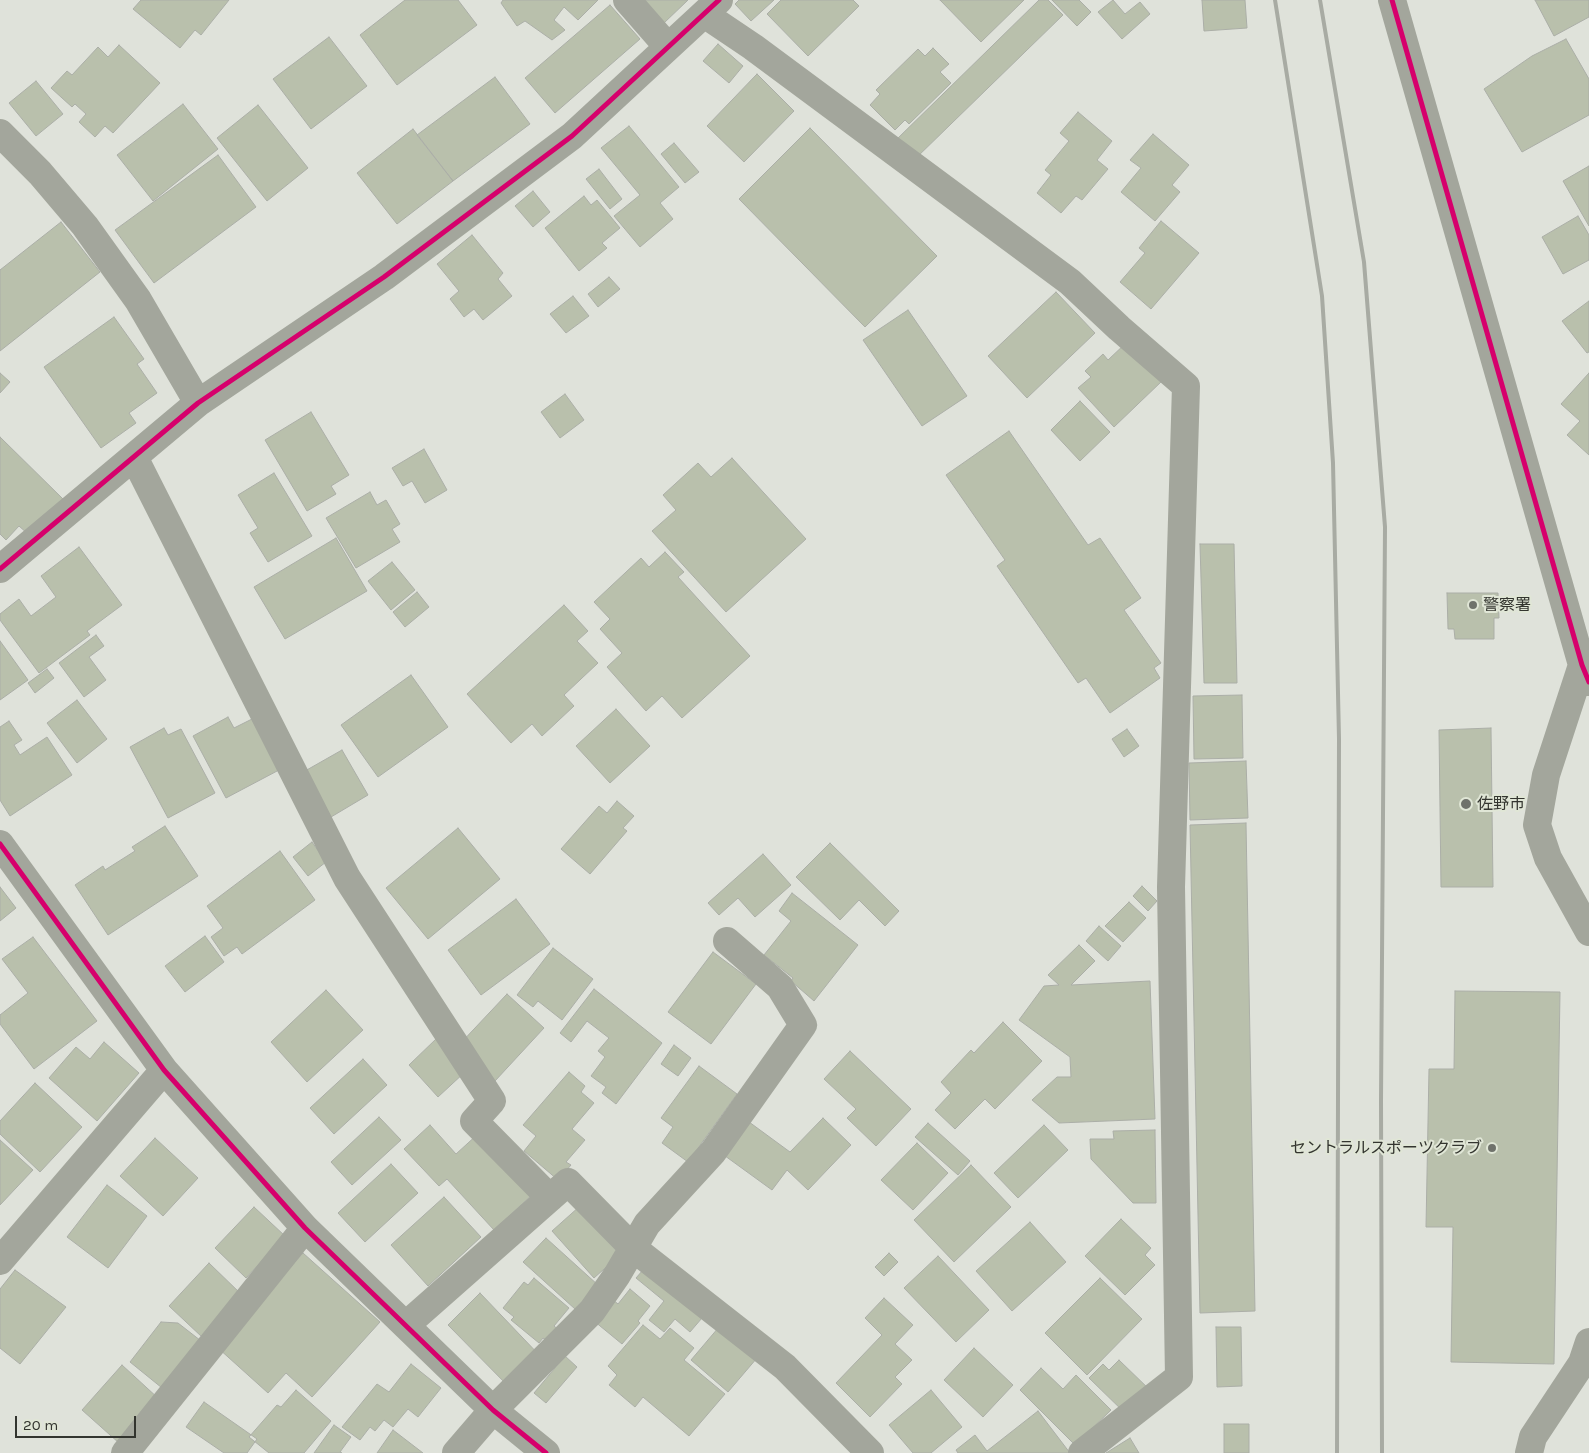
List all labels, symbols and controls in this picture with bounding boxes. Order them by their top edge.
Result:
place label: 警察署 [1483,595,1531,615]
marker: 警察署 [1467,599,1479,611]
place label: 佐野市 [1477,794,1525,814]
marker: 佐野市 [1459,797,1473,811]
place label: セントラルスポーツクラブ [1290,1138,1482,1158]
marker: セントラルスポーツクラブ [1486,1142,1498,1154]
scale bar [18,1406,139,1438]
text: 20 m [23,1416,58,1434]

